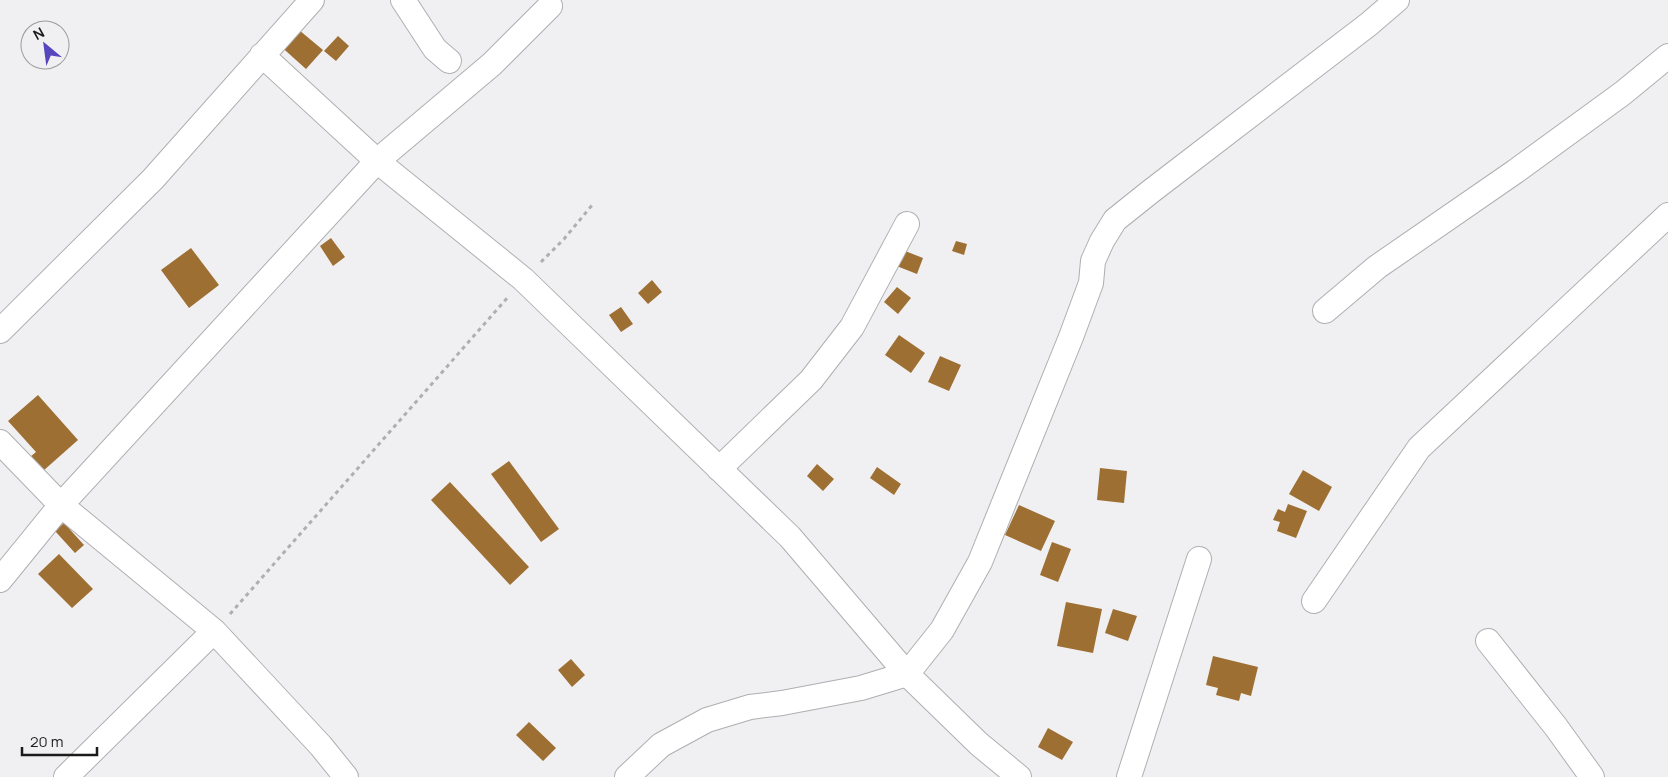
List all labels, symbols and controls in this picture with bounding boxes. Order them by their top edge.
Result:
north arrow [20,20,70,70]
text: N [29,22,47,44]
scale bar [22,724,98,756]
text: 20 m [30,731,63,752]

